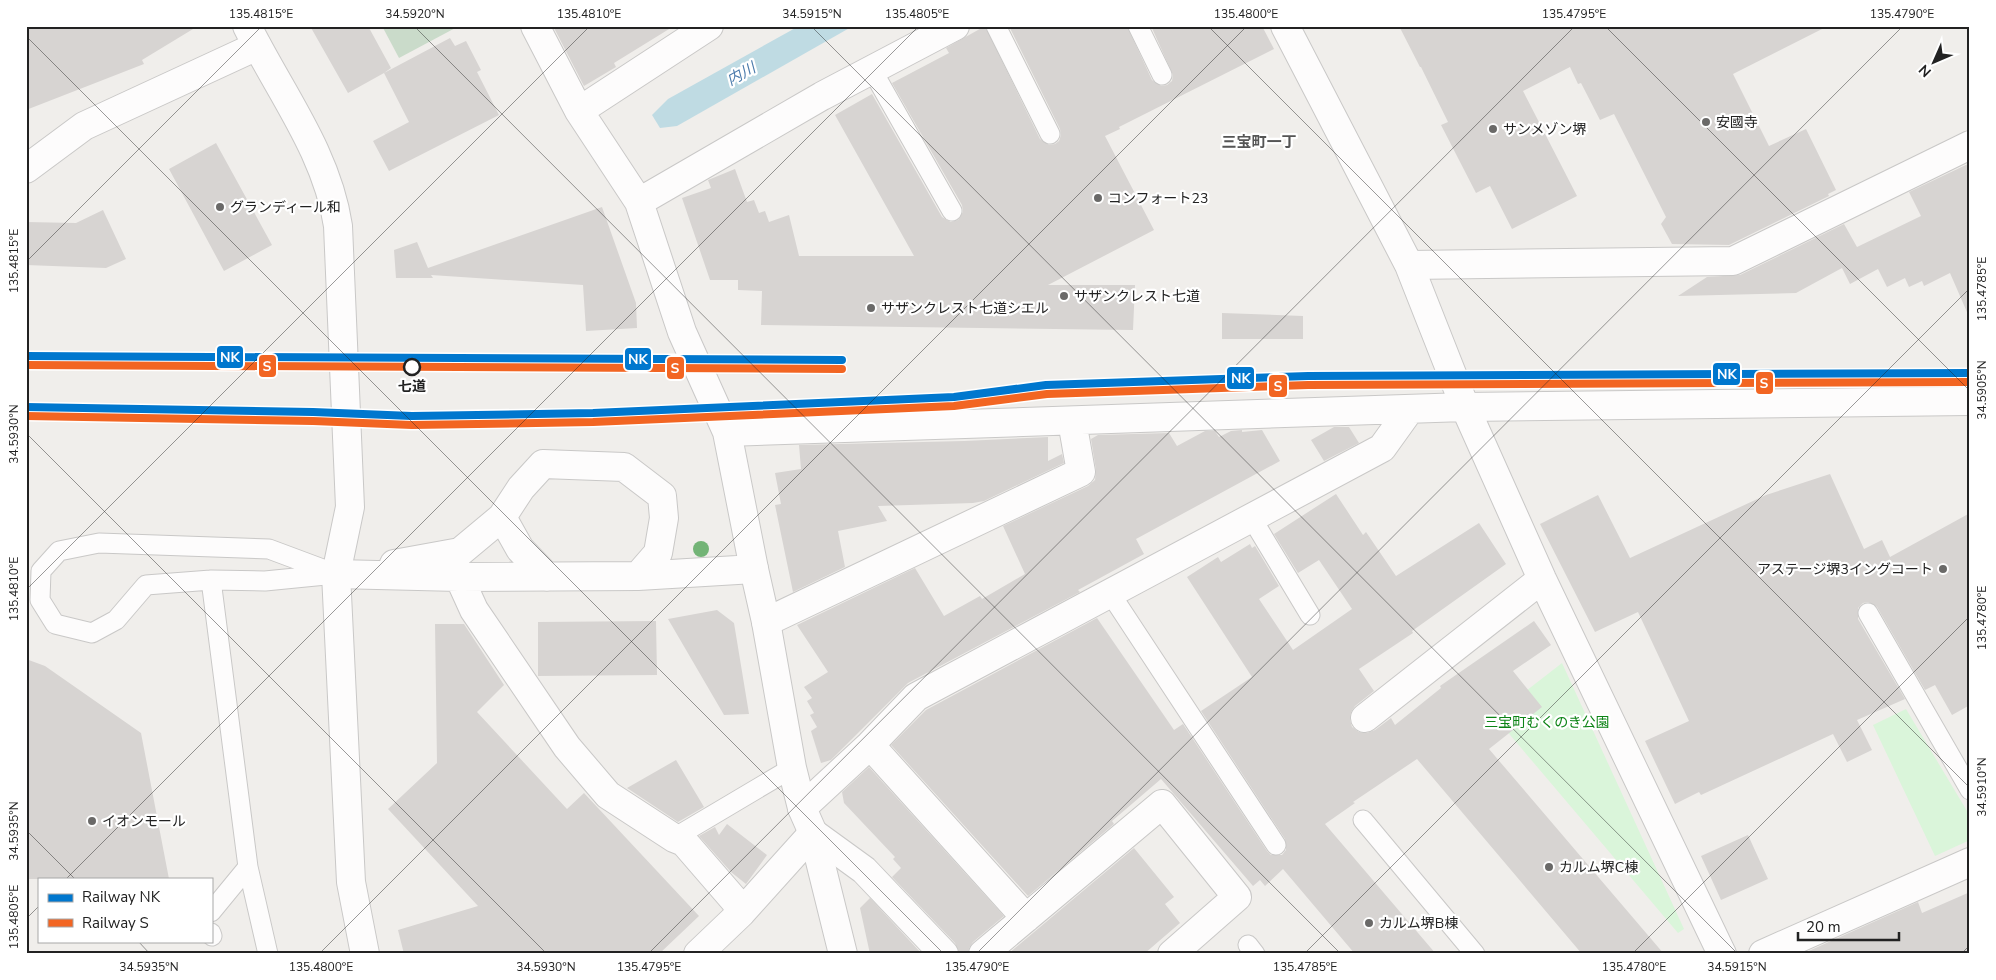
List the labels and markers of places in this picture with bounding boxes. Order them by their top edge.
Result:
place label: 安國寺 [1716,113,1758,132]
marker: 安國寺 [1700,116,1712,128]
place label: サンメゾン堺 [1503,120,1587,139]
marker: サンメゾン堺 [1487,123,1499,135]
place label: コンフォート23 [1108,189,1208,208]
marker: コンフォート23 [1092,192,1104,204]
place label: グランディール和 [230,198,341,217]
marker: グランディール和 [214,201,226,213]
place label: サザンクレスト七道 [1074,287,1200,306]
marker: サザンクレスト七道 [1058,290,1070,302]
place label: サザンクレスト七道シエル [881,299,1049,318]
marker: サザンクレスト七道シエル [865,302,877,314]
marker: 七道 [403,358,421,376]
place label: 七道 [398,377,426,396]
place label: アステージ堺3イングコート [1757,560,1933,579]
marker: アステージ堺3イングコート [1937,563,1949,575]
place label: イオンモール [102,812,186,831]
marker: イオンモール [86,815,98,827]
place label: カルム堺C棟 [1559,858,1638,877]
marker: カルム堺C棟 [1543,861,1555,873]
place label: カルム堺B棟 [1379,914,1458,933]
marker: カルム堺B棟 [1363,917,1375,929]

